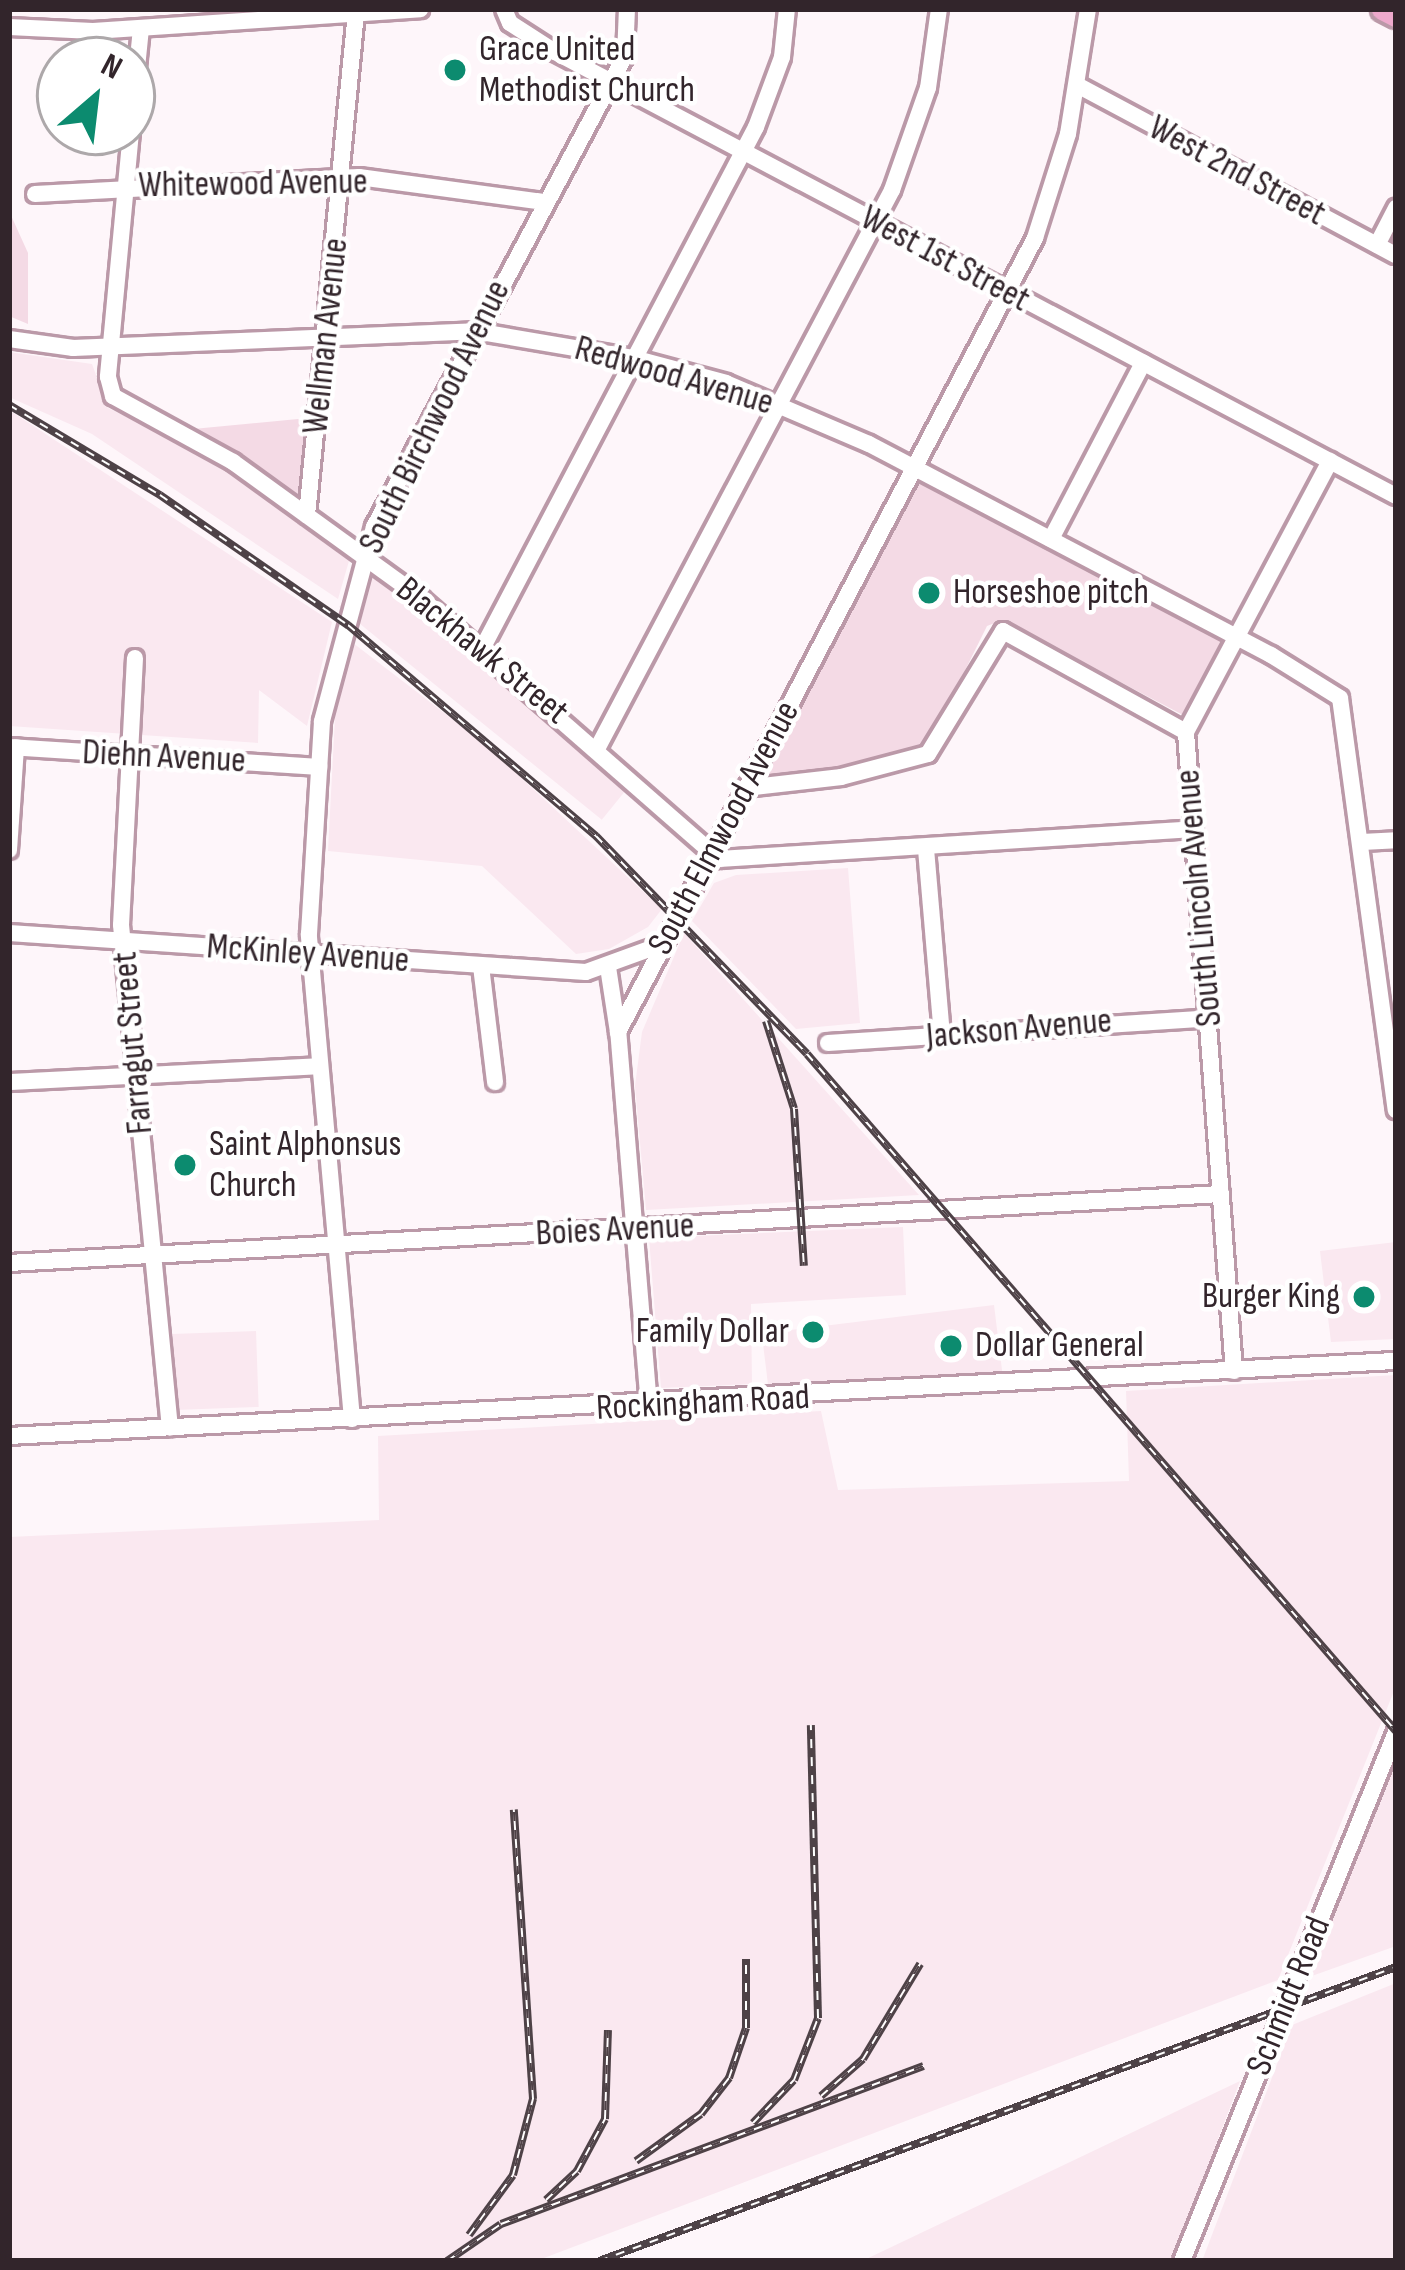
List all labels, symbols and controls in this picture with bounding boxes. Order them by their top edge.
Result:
place label: Grace United Methodist Church [479,27,695,112]
north arrow [36,36,156,156]
text: N [94,45,129,89]
marker: Grace United Methodist Church [442,57,468,83]
street label: West 2nd Street [1141,106,1333,236]
street label: Whitewood Avenue [138,160,368,208]
street label: West 1st Street [853,196,1037,322]
street label: Wellman Avenue [294,236,358,436]
street label: South Birchwood Avenue [350,273,520,561]
street label: Redwood Avenue [570,327,778,425]
street label: Blackhawk Street [387,568,577,734]
place label: Horseshoe pitch [953,571,1149,615]
marker: Horseshoe pitch [916,580,942,606]
street label: South Elmwood Avenue [639,694,809,962]
street label: Diehn Avenue [81,731,247,783]
street label: South Lincoln Avenue [1166,768,1232,1028]
street label: McKinley Avenue [205,925,411,983]
street label: Farragut Street [104,950,162,1136]
street label: Jackson Avenue [925,999,1113,1059]
place label: Saint Alphonsus Church [209,1122,401,1207]
marker: Saint Alphonsus Church [172,1152,198,1178]
street label: Boies Avenue [535,1204,695,1256]
place label: Burger King [1202,1275,1340,1319]
marker: Burger King [1351,1284,1377,1310]
place label: Family Dollar [636,1310,789,1354]
marker: Family Dollar [800,1319,826,1345]
place label: Dollar General [975,1324,1144,1368]
marker: Dollar General [938,1333,964,1359]
street label: Rockingham Road [595,1376,811,1430]
street label: Schmidt Road [1238,1911,1340,2081]

